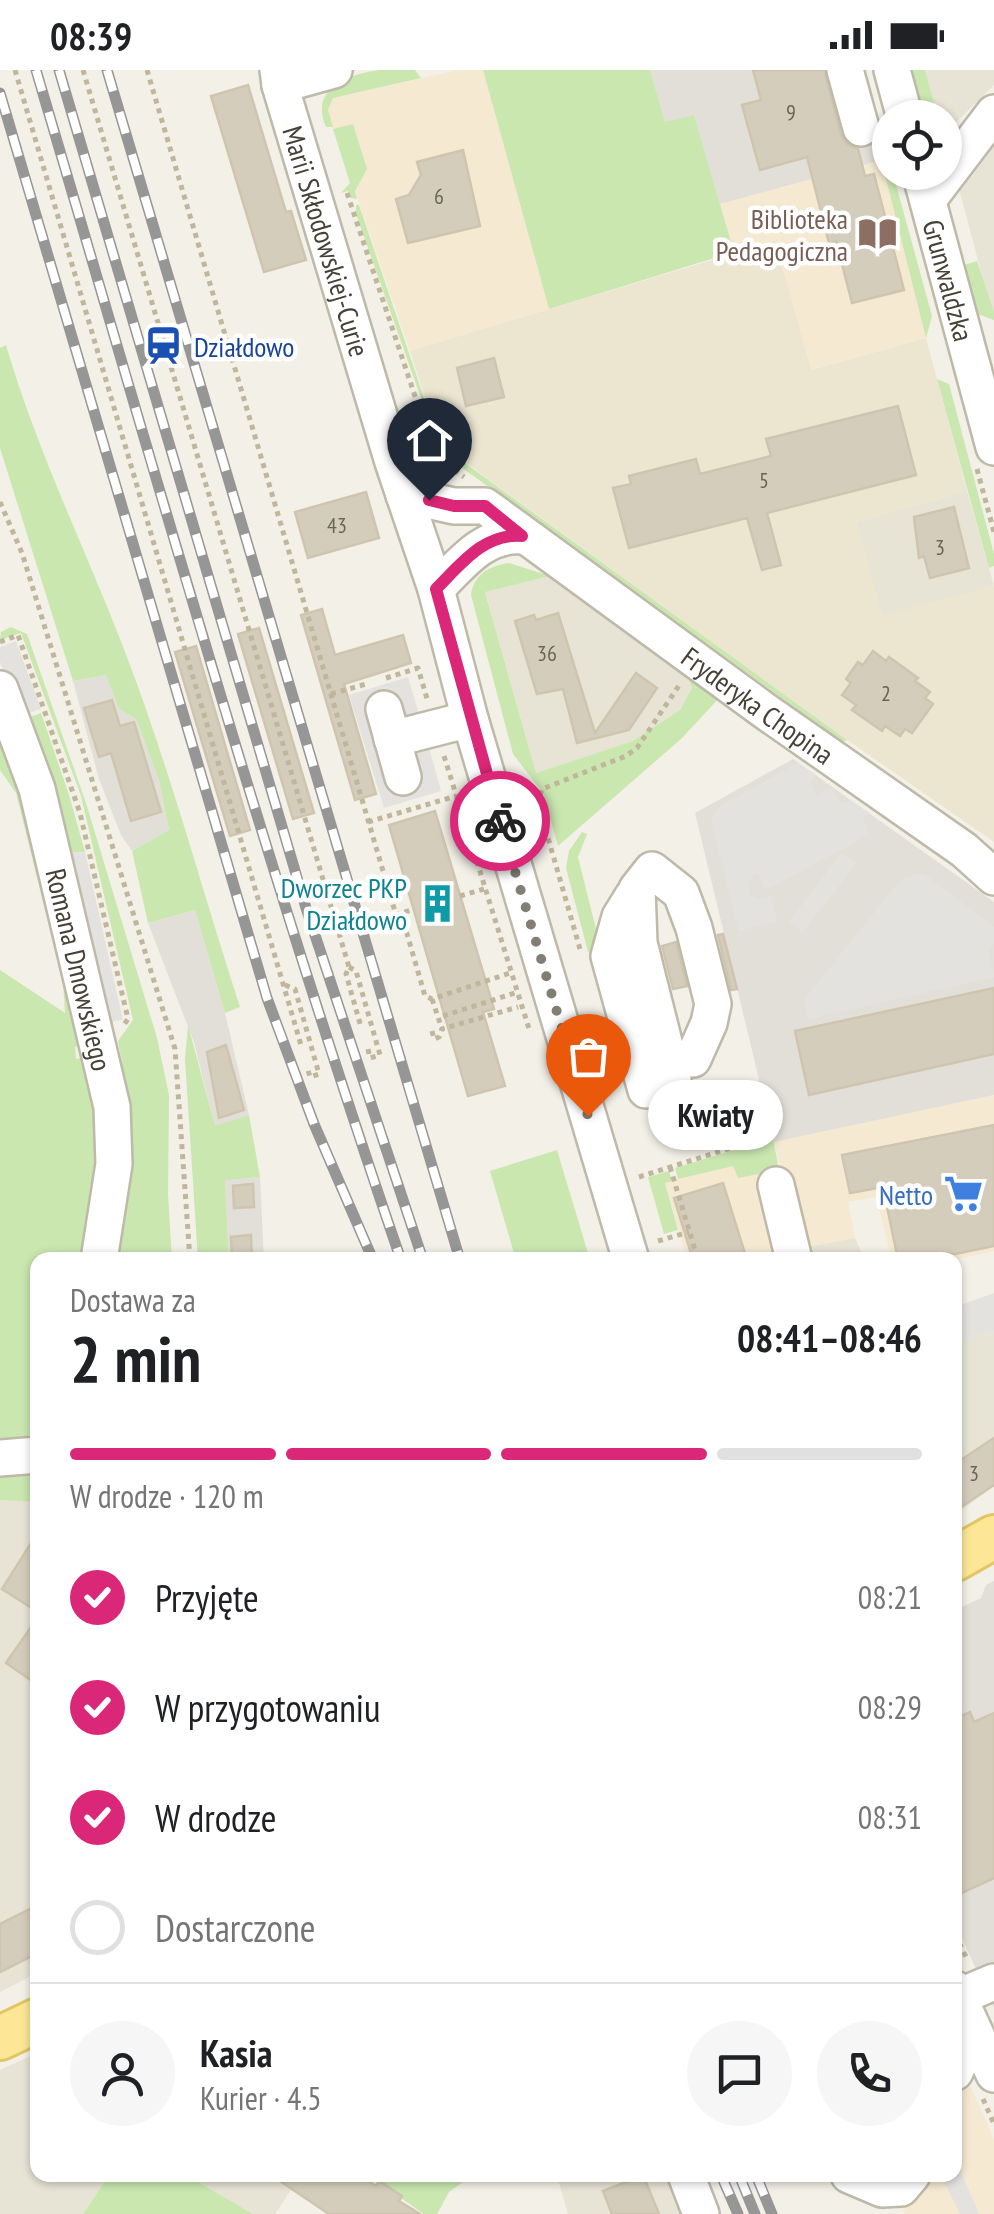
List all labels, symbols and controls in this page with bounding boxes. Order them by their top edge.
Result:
text: 08:39 [50,11,132,60]
house number: 9 [786,98,796,126]
map controls [872,100,962,190]
button: locate [872,100,962,190]
street label: Marii Skłodowskiej-Curie [275,121,379,361]
house number: 6 [434,182,444,210]
place label: Biblioteka Pedagogiczna [716,200,848,269]
library icon: Biblioteka Pedagogiczna [857,213,899,255]
street label: Grunwaldzka [915,215,983,345]
station icon: Działdowo [143,325,185,367]
place label: Działdowo [194,328,294,365]
pin [387,398,472,501]
icon: home [402,413,457,468]
house number: 5 [759,466,769,494]
house number: 43 [327,511,347,539]
house number: 3 [935,533,945,561]
street label: Fryderyka Chopina [675,638,841,772]
house number: 36 [537,639,557,667]
house number: 2 [881,679,891,707]
courier [450,771,550,871]
icon: bike [473,794,528,849]
street label: Romana Dmowskiego [38,865,121,1074]
place label: Dworzec PKP Działdowo [281,869,407,938]
building icon: Dworzec PKP Działdowo [416,882,458,924]
pin [546,1014,631,1117]
icon: bag [561,1029,616,1084]
callout: Kwiaty [648,1081,783,1151]
text: Kwiaty [677,1094,754,1136]
supermarket icon: Netto [942,1173,984,1215]
place label: Netto [879,1176,933,1213]
text: Dostawa za [70,1279,196,1321]
text: 08:41–08:46 [737,1313,922,1362]
text: 2 min [70,1316,201,1400]
house number: 3 [969,1459,979,1487]
text: W drodze · 120 m [70,1475,264,1517]
icon: check [70,1570,125,1625]
text: Przyjęte [155,1573,259,1622]
text: 08:21 [858,1576,922,1618]
icon: check [70,1680,125,1735]
text: W przygotowaniu [155,1683,381,1732]
text: 08:29 [858,1686,922,1728]
icon: check [70,1790,125,1845]
text: W drodze [155,1793,277,1842]
text: 08:31 [858,1796,922,1838]
text: Dostarczone [155,1903,315,1952]
button: person [70,2021,175,2126]
button: chat [687,2021,792,2126]
button: phone [817,2021,922,2126]
text: Kasia [200,2028,272,2077]
text: Kurier · 4.5 [200,2077,322,2119]

